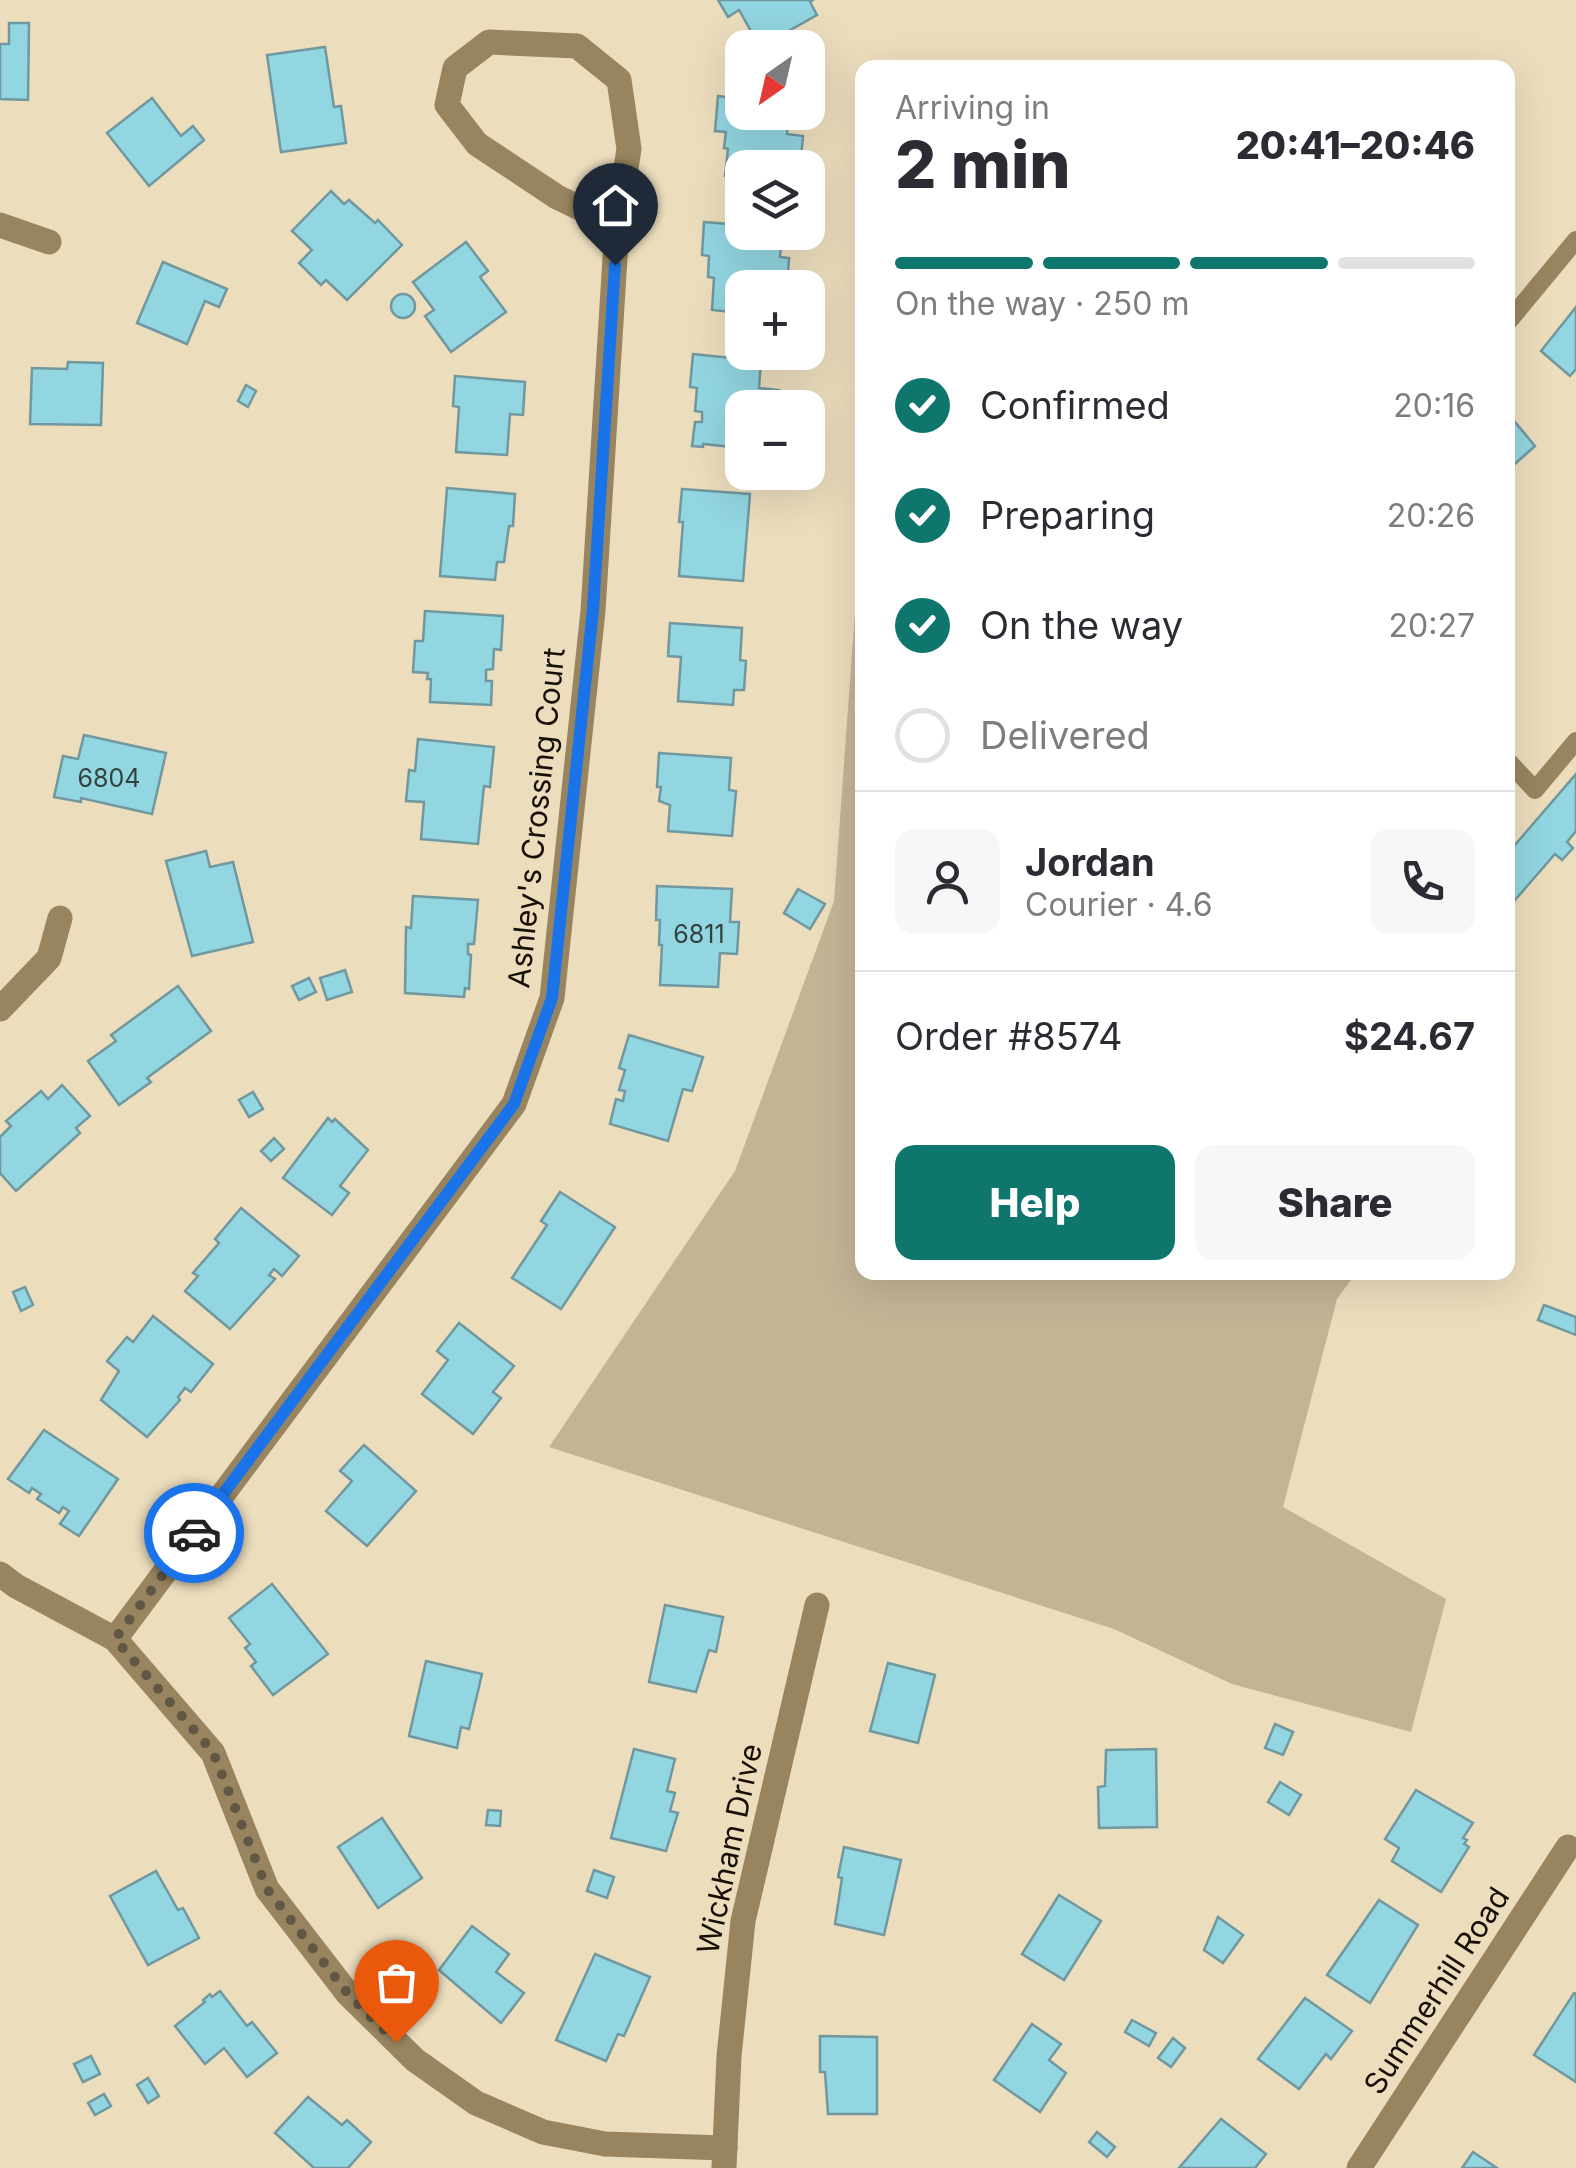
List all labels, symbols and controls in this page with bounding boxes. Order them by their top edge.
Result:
north arrow [725,30,825,130]
map controls [725,30,825,490]
text: Arriving in [895,88,1050,127]
text: 20:41–20:46 [1236,122,1475,168]
text: 2 min [895,125,1071,204]
button: layers [725,150,825,250]
pin [573,163,658,266]
icon: home [588,178,643,233]
button: + [725,270,825,370]
text: On the way · 250 m [895,284,1190,323]
icon: check [895,378,950,433]
text: Confirmed [980,382,1170,428]
text: 20:16 [1393,386,1475,425]
button: − [725,390,825,490]
icon: check [895,488,950,543]
text: Preparing [980,492,1155,538]
text: 20:26 [1387,496,1475,535]
icon: check [895,598,950,653]
text: On the way [980,602,1183,648]
text: 20:27 [1388,606,1475,645]
street label: Ashley's Crossing Court [500,646,572,990]
text: Delivered [980,712,1150,758]
house number: 6804 [78,763,140,793]
button: person [895,829,1000,934]
button: phone [1370,829,1475,934]
text: Jordan [1025,839,1155,885]
text: Courier · 4.6 [1025,885,1213,924]
house number: 6811 [673,919,725,949]
text: Order #8574 [895,1013,1123,1059]
text: $24.67 [1344,1013,1475,1059]
button: Help [895,1145,1175,1260]
button: Share [1195,1145,1475,1260]
courier [144,1483,244,1583]
icon: car [167,1506,222,1561]
street label: Wickham Drive [689,1740,769,1957]
street label: Summerhill Road [1356,1880,1516,2101]
pin [354,1940,439,2043]
icon: bag [369,1955,424,2010]

